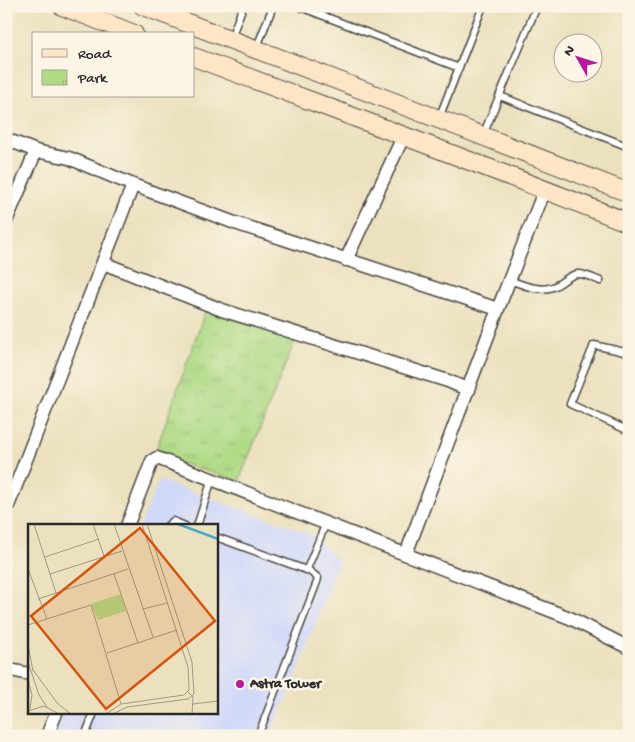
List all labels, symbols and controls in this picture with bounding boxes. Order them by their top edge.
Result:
legend [32,32,195,98]
north arrow [552,32,602,82]
text: N [560,42,579,60]
text: Road [78,46,112,64]
text: Park [77,70,108,88]
inset map [28,524,218,714]
place label: Astra Tower [249,676,323,693]
marker: Astra Tower [234,678,246,690]

